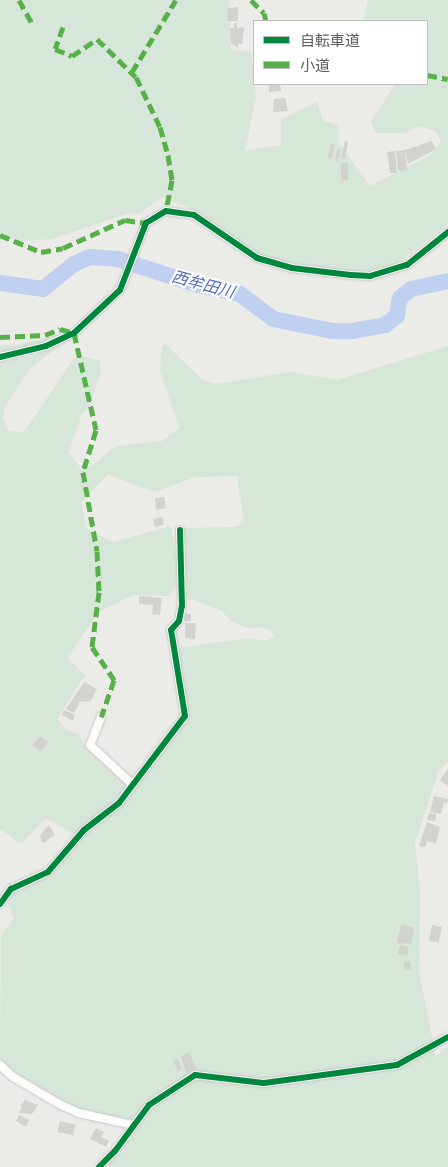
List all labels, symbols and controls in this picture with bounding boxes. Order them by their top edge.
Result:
legend [253,20,428,85]
text: 自転車道 [300,32,360,50]
text: 小道 [300,57,330,75]
water label: 西牟田川 [170,267,236,303]

